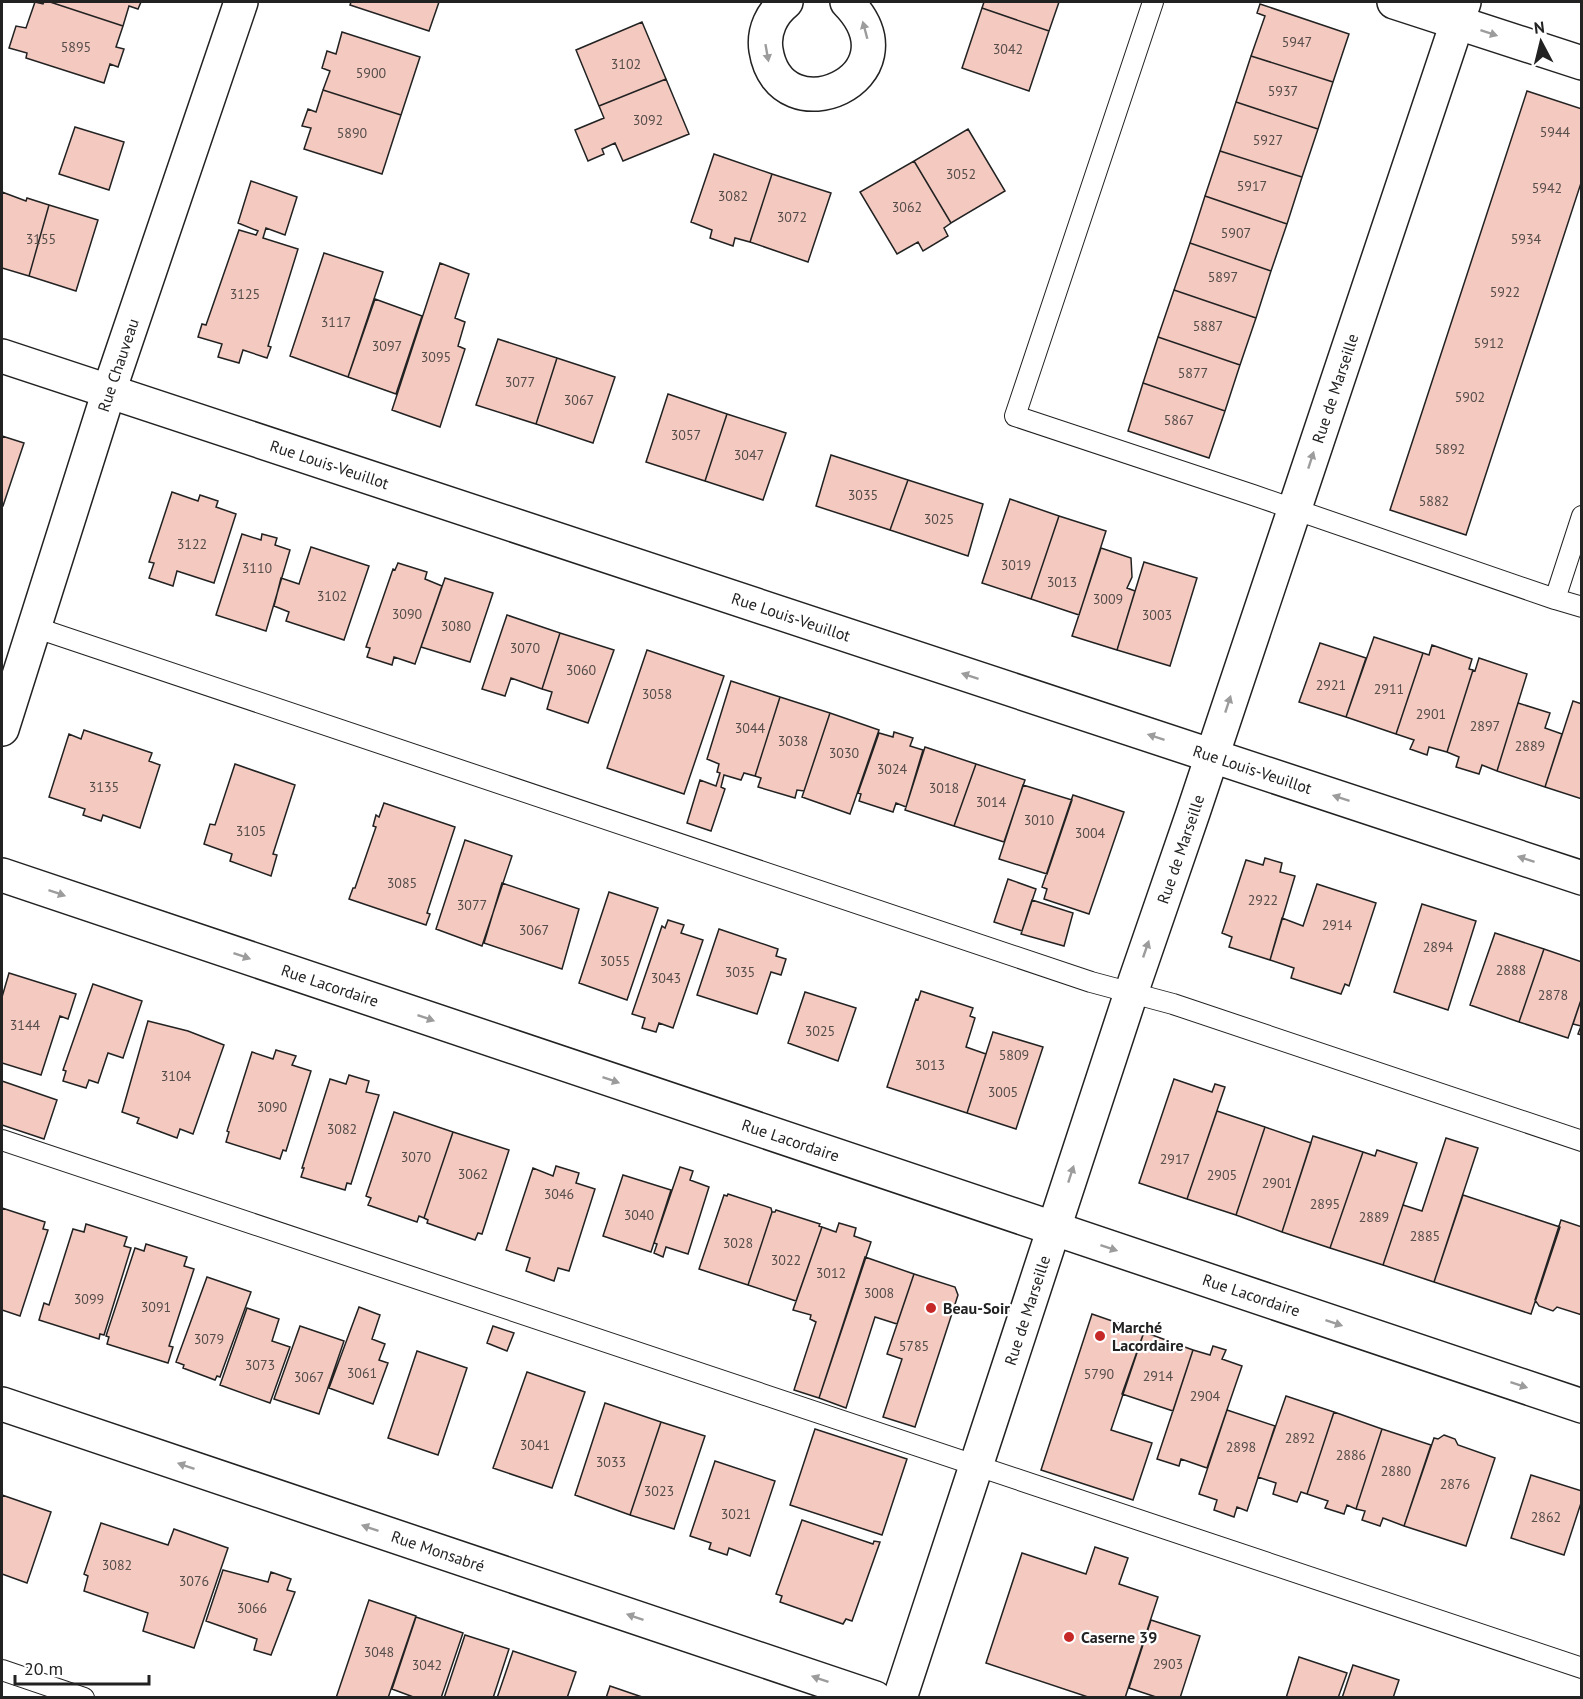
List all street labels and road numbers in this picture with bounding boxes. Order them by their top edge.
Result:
street label: Rue Chauveau [93,316,143,414]
street label: Rue de Marseille [1307,331,1362,446]
street label: Rue Louis-Veuillot [268,435,392,493]
street label: Rue Louis-Veuillot [729,588,854,646]
street label: Rue Louis-Veuillot [1191,740,1315,798]
street label: Rue de Marseille [1152,792,1208,906]
street label: Rue Lacordaire [279,960,381,1011]
street label: Rue Lacordaire [739,1114,842,1166]
street label: Rue de Marseille [1000,1253,1054,1368]
street label: Rue Lacordaire [1200,1269,1303,1321]
street label: Rue Monsabré [389,1526,487,1576]

